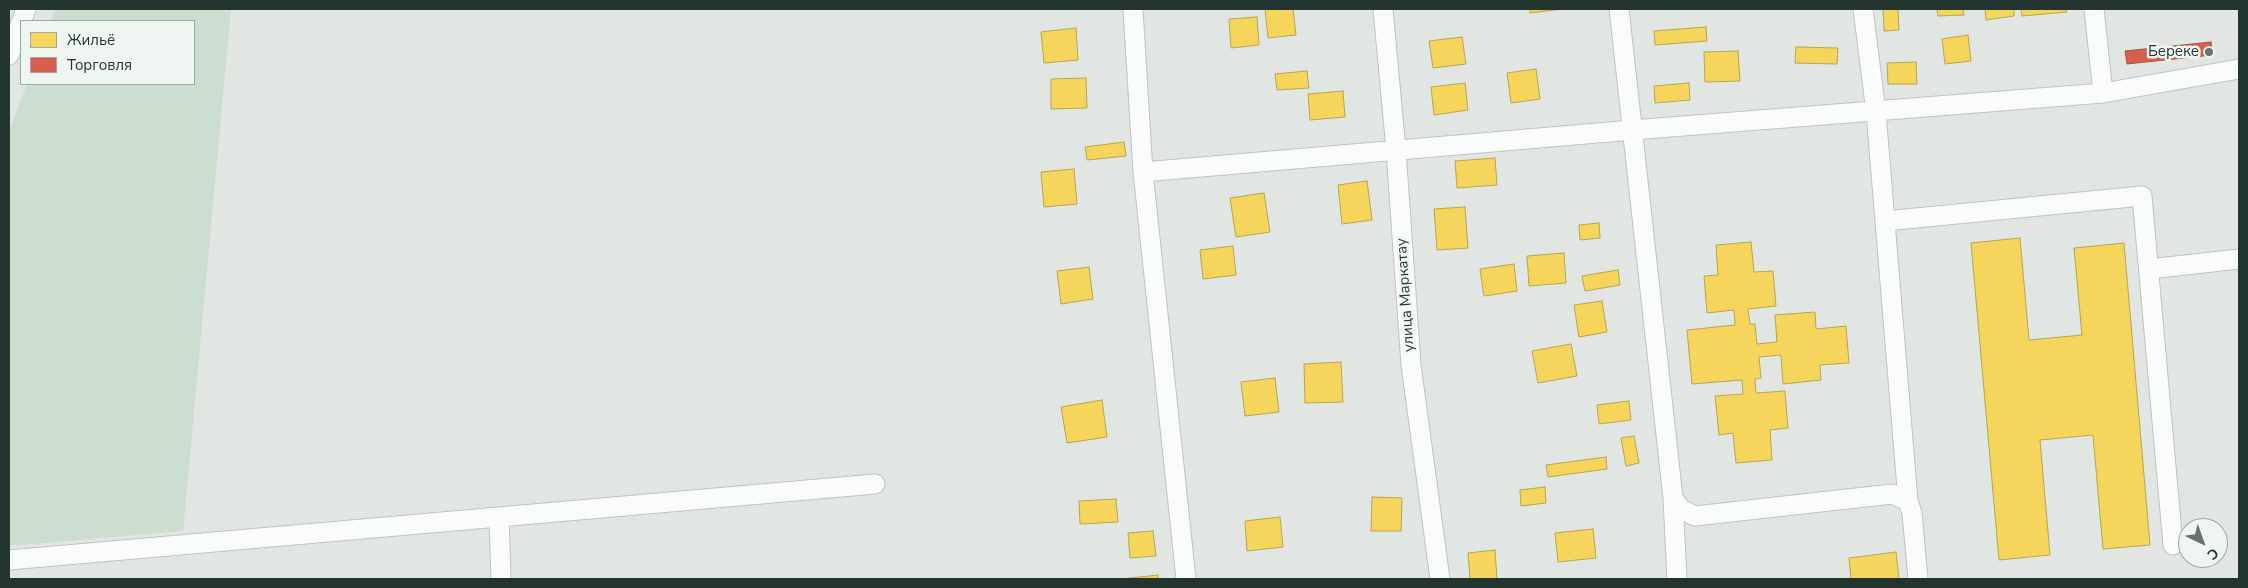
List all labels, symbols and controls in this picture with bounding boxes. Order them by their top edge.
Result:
legend [20,20,195,85]
text: Жильё [67,30,115,50]
place label: Береке [2148,43,2199,61]
marker: Береке [2203,46,2215,58]
text: Торговля [67,55,132,75]
street label: улица Маркатау [1393,237,1419,353]
north arrow [2178,518,2228,568]
text: С [2203,544,2223,564]

